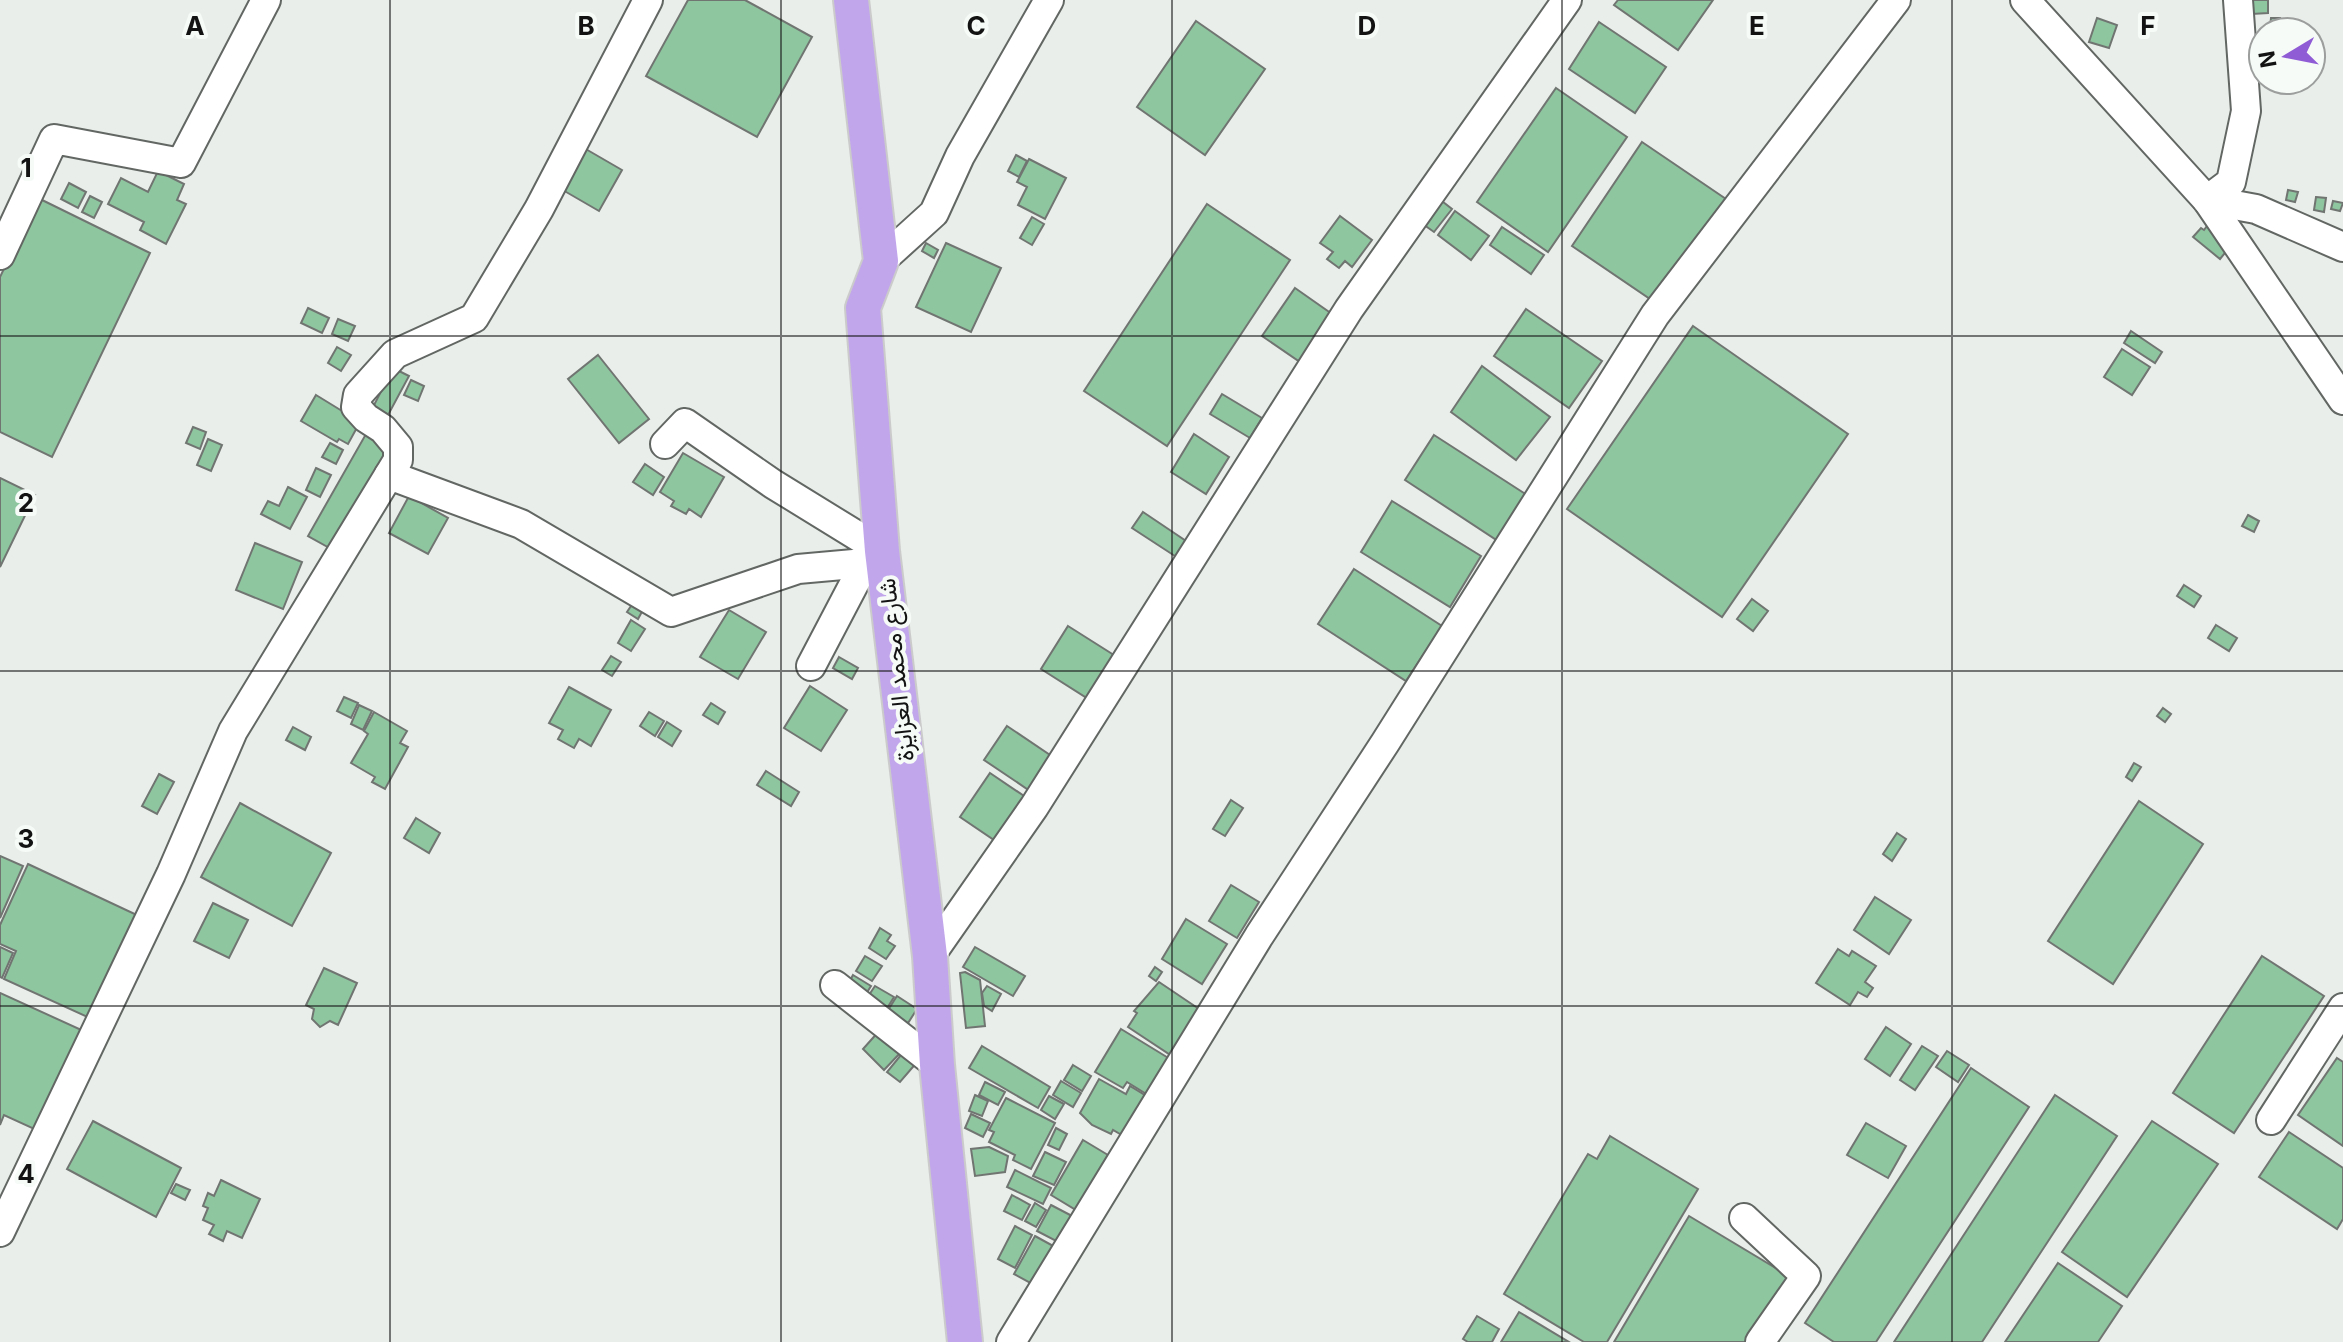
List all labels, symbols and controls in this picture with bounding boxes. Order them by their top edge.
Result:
text: A [185,10,205,41]
text: B [577,10,595,41]
text: C [966,10,986,41]
text: D [1358,10,1376,41]
text: E [1749,10,1765,41]
text: F [2140,10,2156,41]
north arrow [2247,16,2327,96]
text: N [2253,49,2282,70]
text: 1 [20,152,32,183]
text: 2 [18,487,34,518]
street label: شارع محمد العزايزة [872,577,922,763]
text: 3 [18,823,34,854]
text: 4 [17,1158,35,1189]

